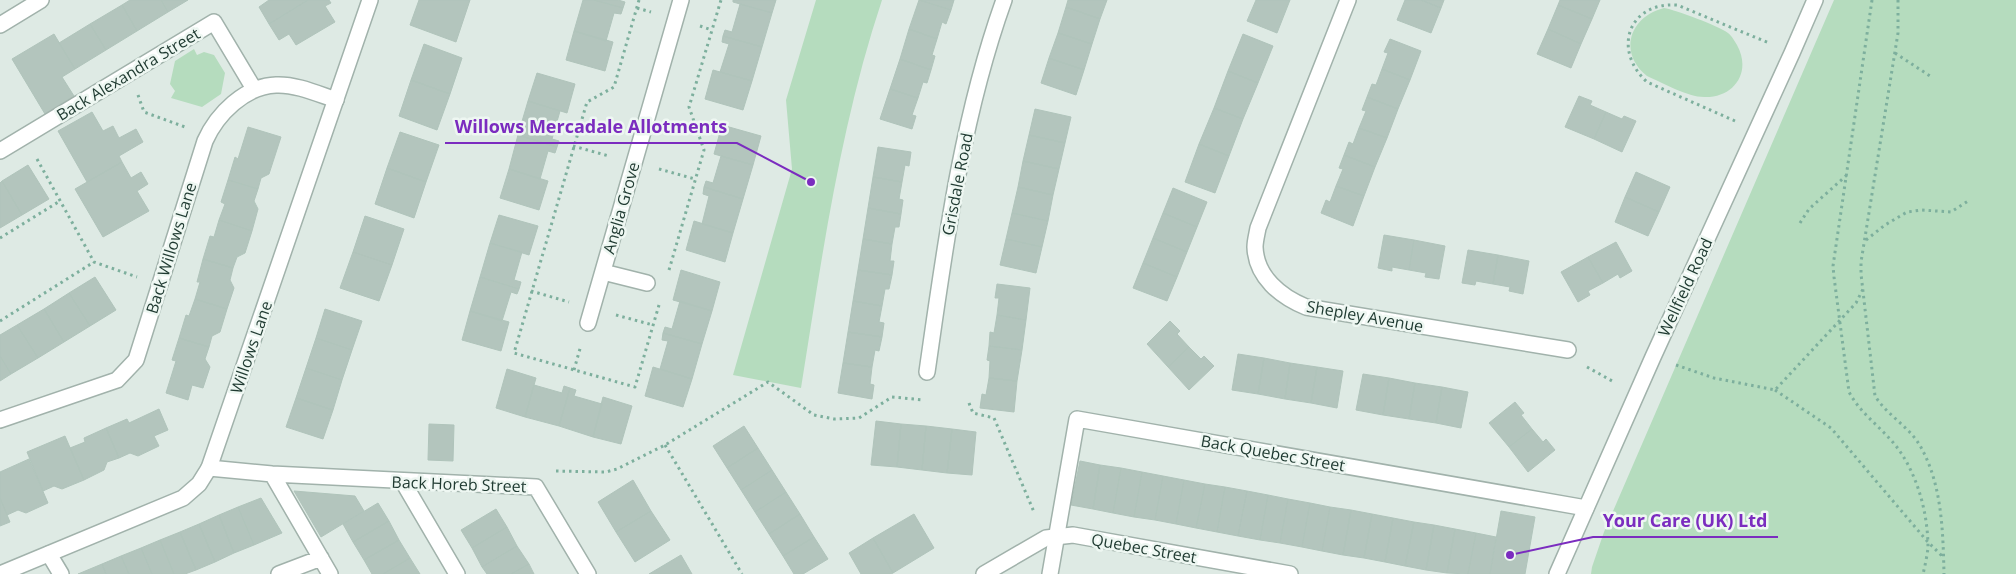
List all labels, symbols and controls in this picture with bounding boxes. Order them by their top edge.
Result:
street label: Back Alexandra Street [52,22,204,126]
callout: Willows Mercadale Allotments [445,110,737,143]
text: Willows Mercadale Allotments [455,114,727,138]
street label: Grisdale Road [936,131,978,237]
street label: Anglia Grove [597,160,645,256]
street label: Back Willows Lane [141,180,201,316]
street label: Wellfield Road [1653,234,1717,340]
street label: Shepley Avenue [1305,295,1425,337]
street label: Willows Lane [225,298,277,396]
street label: Back Quebec Street [1199,429,1347,477]
street label: Back Horeb Street [391,471,527,497]
callout: Your Care (UK) Ltd [1593,504,1778,537]
text: Your Care (UK) Ltd [1603,508,1767,532]
street label: Quebec Street [1090,528,1199,568]

